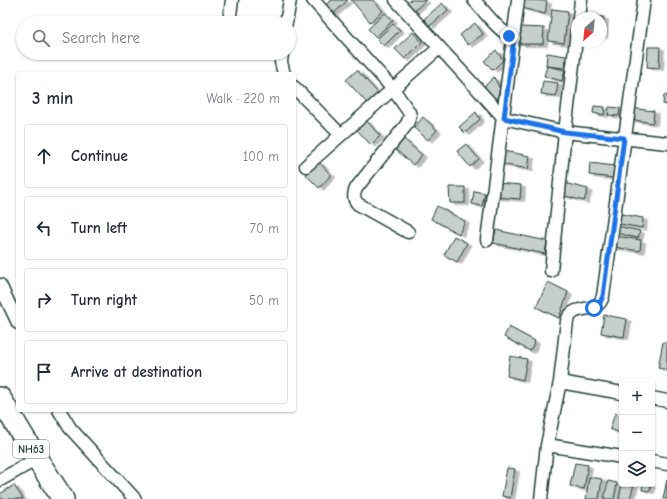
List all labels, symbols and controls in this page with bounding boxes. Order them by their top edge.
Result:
north arrow [571,12,607,48]
search box [16,16,296,60]
icon: search [30,27,52,49]
route end [500,27,518,45]
text: Search here [62,29,140,47]
text: 3 min [32,89,73,108]
text: Walk · 220 m [206,91,280,106]
icon: ahead [33,145,55,167]
text: Continue [71,147,128,165]
text: 100 m [243,149,279,164]
icon: left [33,217,55,239]
text: Turn left [71,219,127,237]
text: 70 m [250,221,279,236]
icon: right [33,289,55,311]
text: Turn right [71,291,137,309]
text: 50 m [249,293,279,308]
route start [585,299,603,317]
icon: arrive [33,361,55,383]
text: Arrive at destination [71,363,202,381]
map controls [619,379,655,487]
button: + [619,379,655,415]
button: − [619,415,655,451]
road number: NH63 [13,440,49,458]
button: layers [619,451,655,487]

